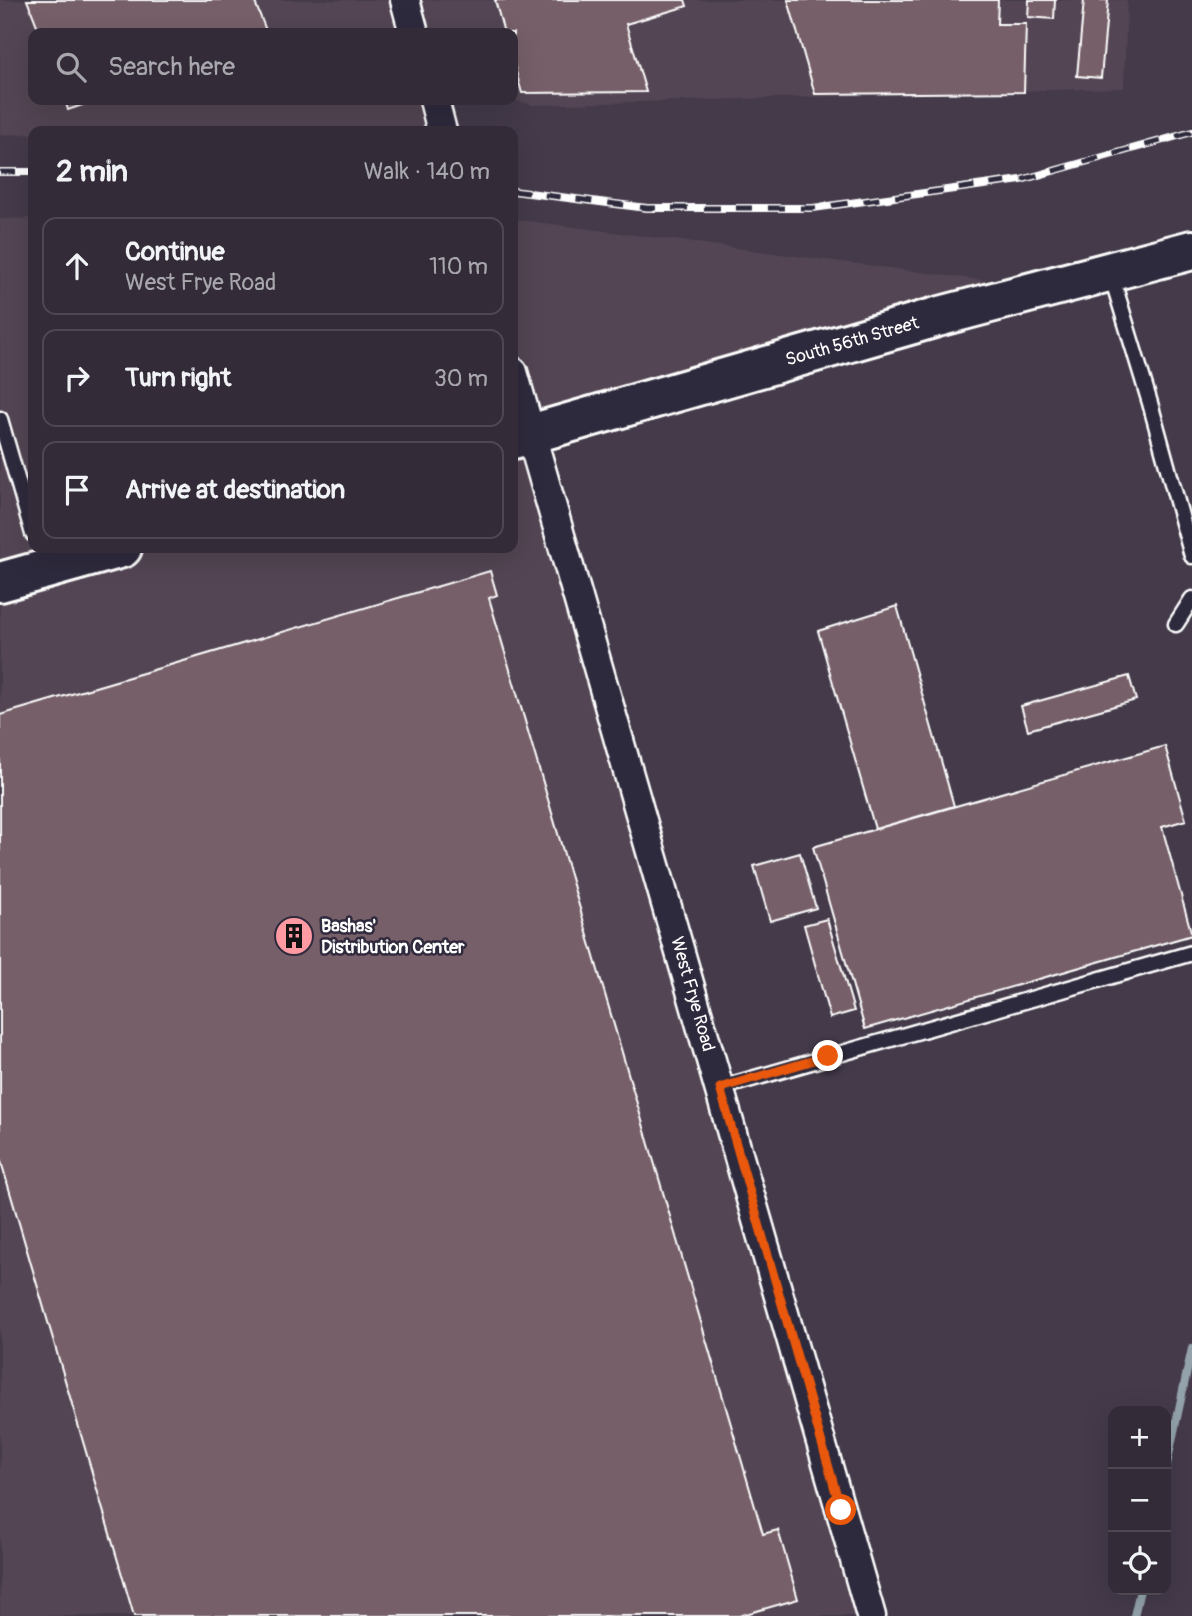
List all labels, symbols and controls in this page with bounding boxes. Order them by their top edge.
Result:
search box [28,28,518,105]
icon: search [52,48,90,86]
text: Search here [108,51,235,83]
text: 2 min [56,153,128,190]
text: Walk · 140 m [364,157,490,186]
text: Continue [125,236,225,268]
icon: ahead [58,247,96,285]
text: 110 m [429,252,488,281]
text: West Frye Road [125,268,276,297]
street label: South 56th Street [783,311,922,371]
icon: right [58,359,96,397]
text: Turn right [125,362,231,394]
text: 30 m [434,364,488,393]
icon: arrive [58,471,96,509]
text: Arrive at destination [125,474,345,506]
building icon: Bashas' Distribution Center [273,915,315,957]
place label: Bashas' Distribution Center [321,915,465,959]
street label: West Frye Road [665,934,720,1054]
route end [812,1040,843,1071]
map controls [1108,1406,1171,1595]
button: + [1108,1406,1171,1469]
button: − [1108,1469,1171,1532]
route start [825,1494,856,1525]
button: locate [1108,1532,1171,1595]

